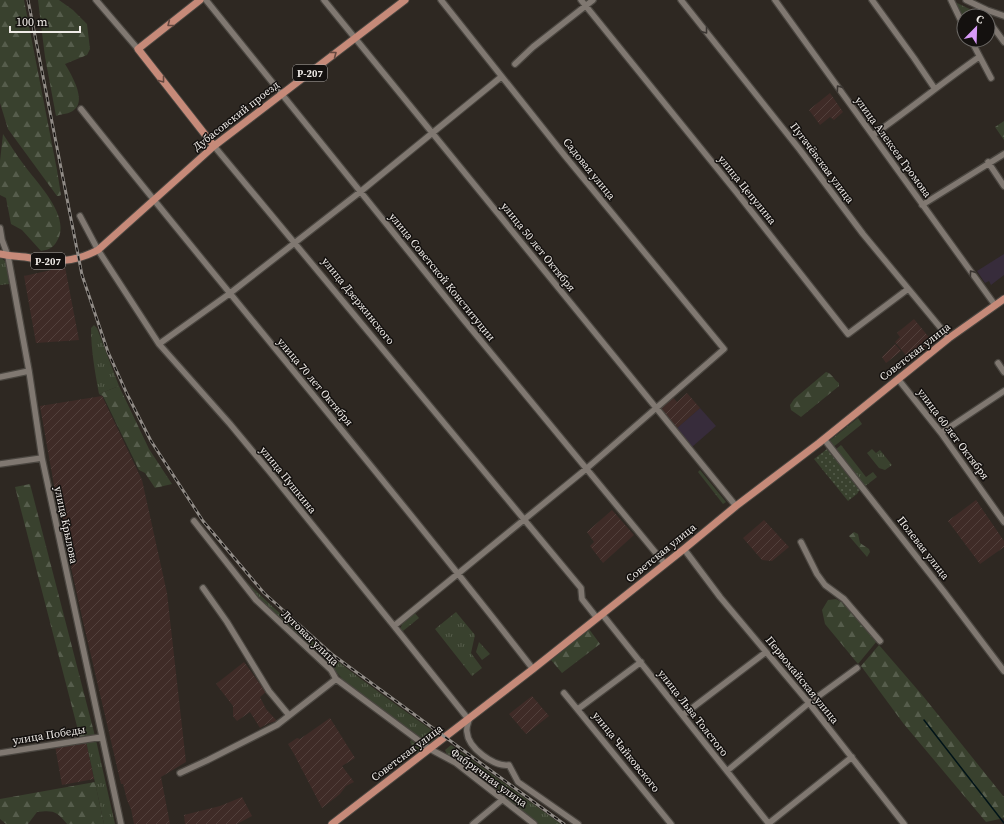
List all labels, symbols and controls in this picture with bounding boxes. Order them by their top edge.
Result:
scale bar [10,8,80,34]
north arrow [956,8,996,48]
text: С [974,11,986,28]
text: 100 m [16,14,48,30]
one-way arrow [167,19,174,26]
one-way arrow [700,26,707,33]
one-way arrow [330,52,337,59]
road number: Р-207 [293,65,327,81]
one-way arrow [157,75,164,82]
street label: Дубасовский проезд [190,77,282,155]
one-way arrow [836,86,843,93]
street label: улица Алексея Громова [851,93,935,201]
street label: Пугачёвская улица [787,120,858,207]
street label: Садовая улица [559,135,619,203]
street label: улица Цепулина [714,152,780,228]
street label: улица 50 лет Октября [497,199,579,295]
street label: улица Советской Конституции [386,210,498,344]
road number: Р-207 [31,253,65,269]
street label: улица Дзержинского [318,254,398,348]
one-way arrow [970,271,977,278]
street label: Советская улица [876,319,954,384]
street label: улица 70 лет Октября [274,335,356,429]
street label: улица 60 лет Октября [914,385,992,483]
street label: улица Пушкина [256,443,320,517]
street label: улица Крылова [51,485,82,565]
street label: Полевая улица [893,513,953,583]
street label: Советская улица [623,520,700,586]
street label: Луговая улица [278,607,342,670]
street label: Первомайская улица [762,633,842,727]
street label: улица Льва Толстого [654,666,732,760]
street label: улица Чайковского [589,709,663,795]
street label: Советская улица [368,721,446,785]
street label: улица Победы [11,722,87,748]
street label: Фабричная улица [448,745,531,811]

